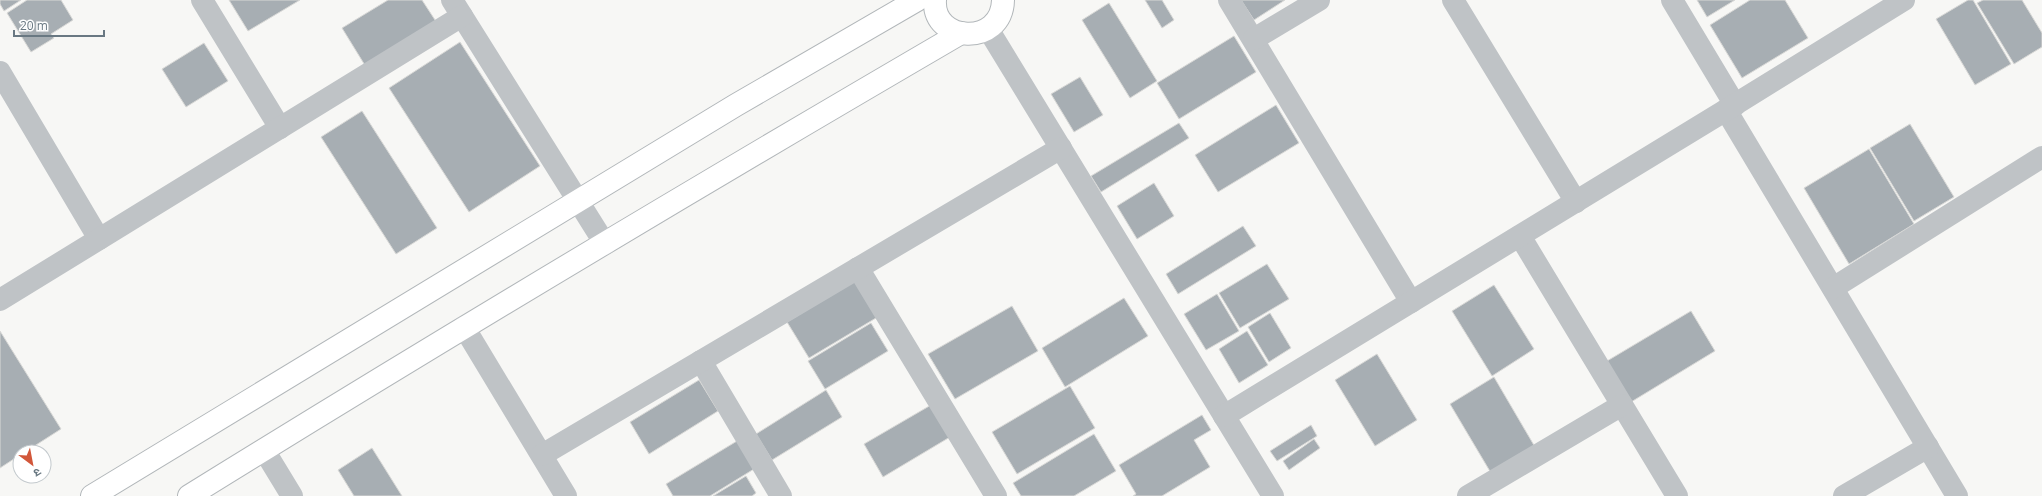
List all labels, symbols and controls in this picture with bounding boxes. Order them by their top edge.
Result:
scale bar [14,12,104,38]
text: 20 m [20,17,48,34]
north arrow [12,444,52,484]
text: उ [30,465,44,481]

